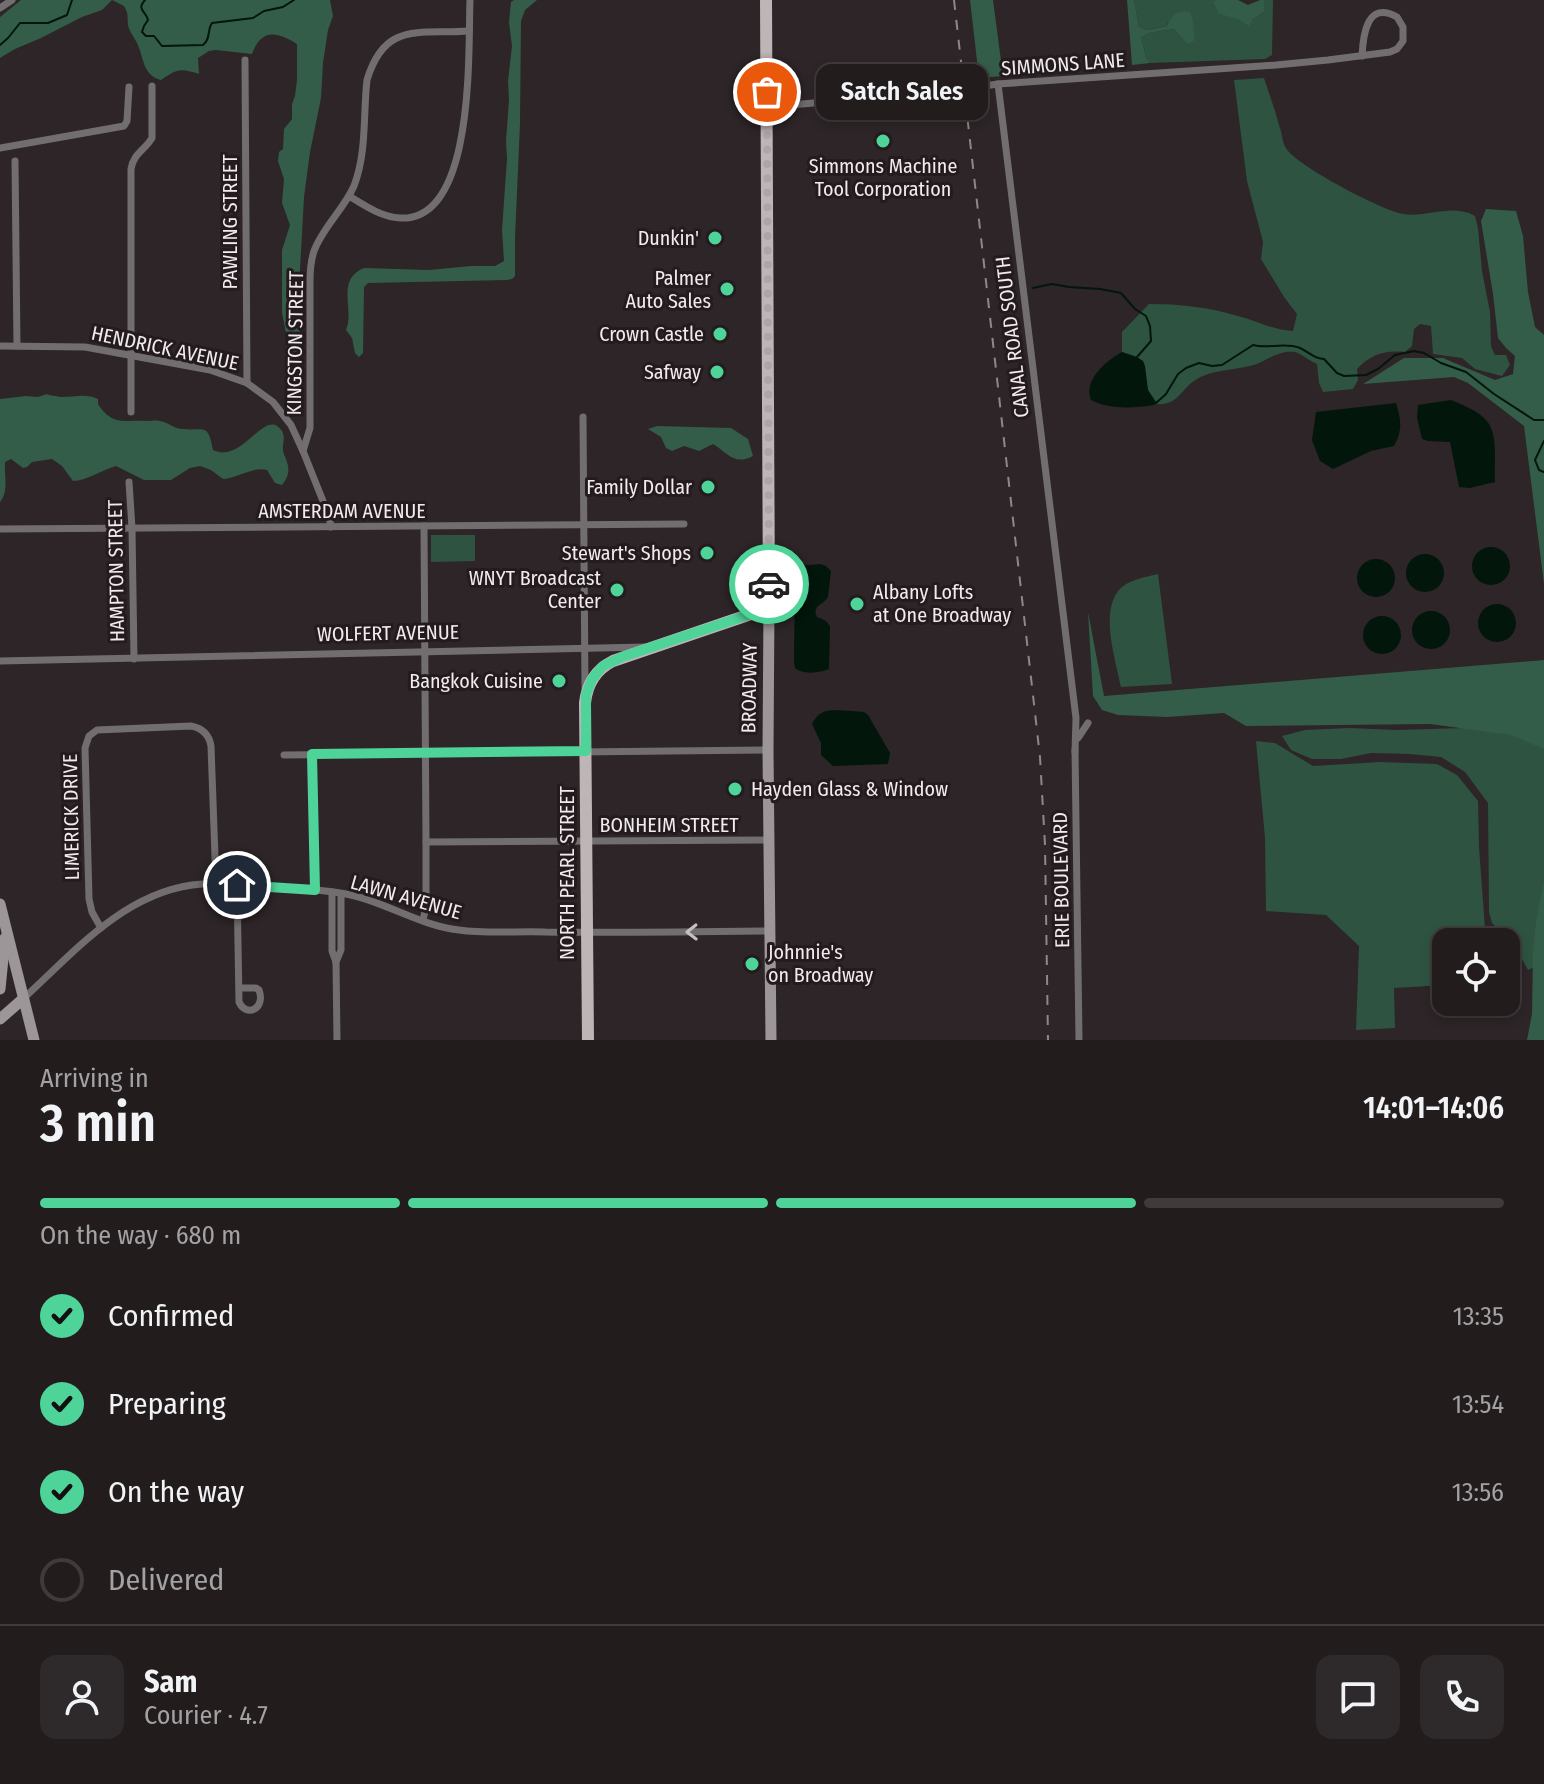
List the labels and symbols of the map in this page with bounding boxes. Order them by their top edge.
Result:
street label: SIMMONS LANE [1001,48,1125,80]
pin [733,58,801,126]
callout: Satch Sales [815,64,987,120]
marker: Simmons Machine Tool Corporation [874,132,892,150]
street label: PAWLING STREET [218,154,242,289]
place label: Simmons Machine Tool Corporation [809,154,957,201]
place label: Dunkin' [638,226,699,250]
marker: Dunkin' [706,229,724,247]
street label: CANAL ROAD SOUTH [990,255,1034,419]
place label: Palmer Auto Sales [625,266,711,313]
street label: KINGSTON STREET [282,270,308,415]
marker: Palmer Auto Sales [718,280,736,298]
street label: HENDRICK AVENUE [89,321,241,375]
place label: Crown Castle [599,322,704,346]
marker: Crown Castle [711,325,729,343]
place label: Safway [644,360,701,384]
marker: Safway [708,363,726,381]
place label: Family Dollar [586,475,692,499]
marker: Family Dollar [699,478,717,496]
street label: HAMPTON STREET [103,499,129,642]
street label: AMSTERDAM AVENUE [258,499,426,523]
place label: Stewart's Shops [562,541,691,565]
marker: Stewart's Shops [698,544,716,562]
courier [729,544,809,624]
place label: WNYT Broadcast Center [469,566,601,613]
place label: Albany Lofts at One Broadway [873,580,1011,627]
marker: WNYT Broadcast Center [608,581,626,599]
marker: Albany Lofts at One Broadway [848,595,866,613]
street label: WOLFERT AVENUE [317,620,459,646]
street label: BROADWAY [736,642,762,734]
place label: Bangkok Cuisine [409,669,543,693]
marker: Bangkok Cuisine [550,672,568,690]
street label: LIMERICK DRIVE [58,753,84,881]
place label: Hayden Glass & Window [751,777,948,801]
marker: Hayden Glass & Window [726,780,744,798]
street label: NORTH PEARL STREET [555,785,579,960]
street label: ERIE BOULEVARD [1048,812,1074,948]
street label: BONHEIM STREET [600,813,739,837]
pin [203,851,271,919]
street label: LAWN AVENUE [348,870,464,924]
one-way arrow [685,923,698,940]
place label: Johnnie's on Broadway [768,940,873,987]
marker: Johnnie's on Broadway [743,955,761,973]

